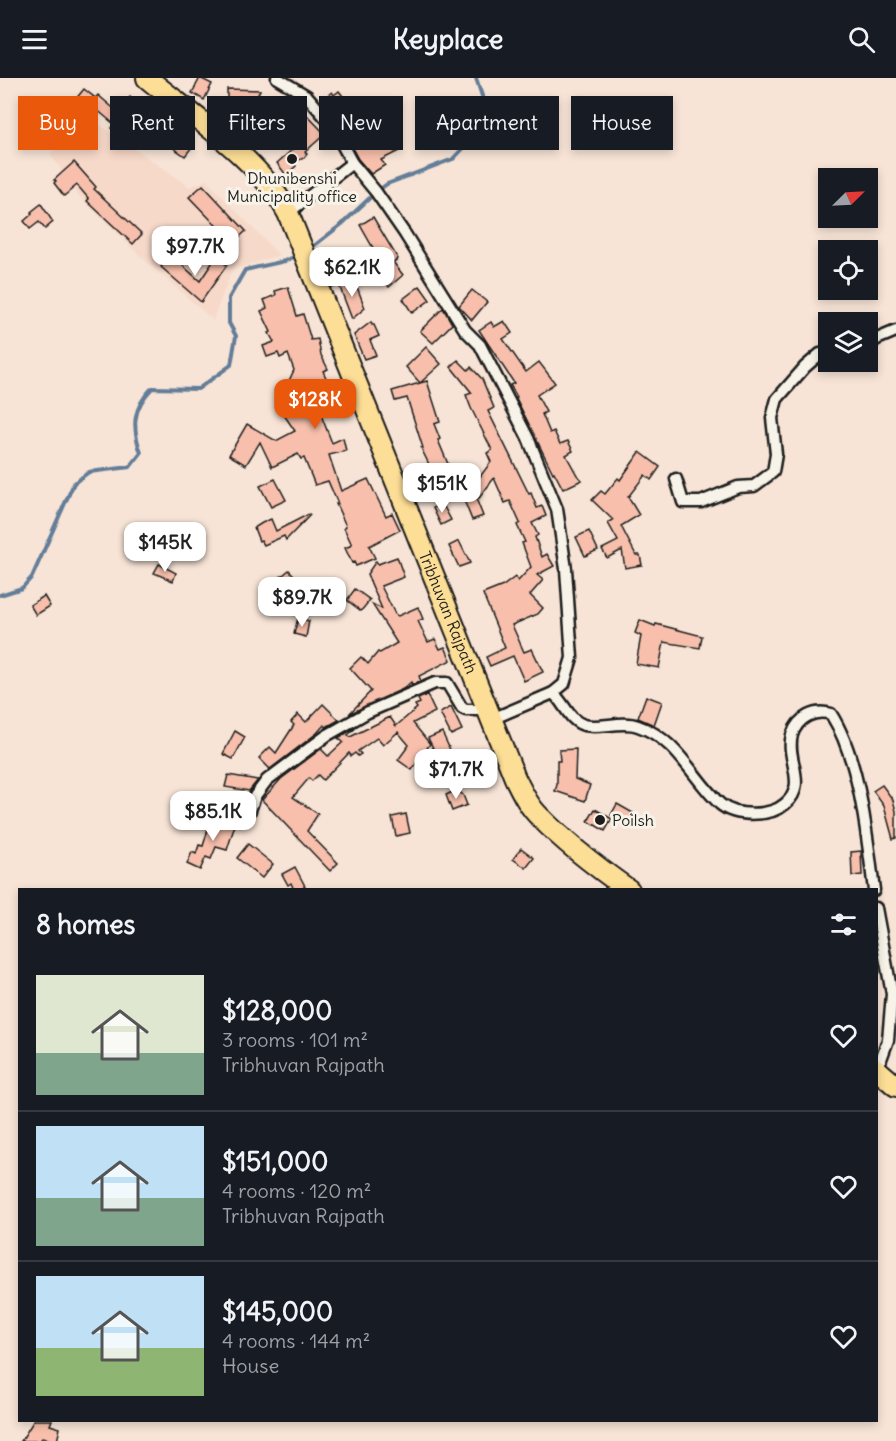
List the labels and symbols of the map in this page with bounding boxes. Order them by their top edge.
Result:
marker: Dhunibenshi Municipality office [285,152,299,166]
place label: Dhunibenshi Municipality office [227,168,357,206]
north arrow [818,168,878,228]
pin: $97.7K [146,226,244,277]
pin: $62.1K [303,247,401,298]
pin: $128K [273,379,357,430]
pin: $151K [400,463,484,514]
pin: $145K [123,522,207,573]
street label: Tribhuvan Rajpath [415,548,482,677]
pin: $89.7K [253,577,351,628]
pin: $71.7K [407,749,505,800]
pin: $85.1K [164,791,262,842]
place label: Poilsh [612,810,654,830]
marker: Poilsh [593,813,607,827]

